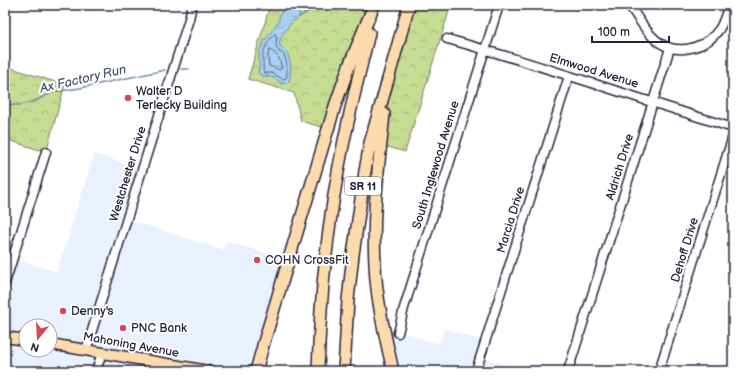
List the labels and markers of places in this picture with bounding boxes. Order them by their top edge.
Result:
place label: Walter D Terlecky Building [136,84,227,113]
marker: Walter D Terlecky Building [123,93,133,103]
place label: COHN CrossFit [265,253,349,268]
marker: COHN CrossFit [252,255,262,265]
place label: Denny's [71,304,114,319]
marker: Denny's [58,306,68,316]
place label: PNC Bank [131,321,187,336]
marker: PNC Bank [118,323,128,333]

